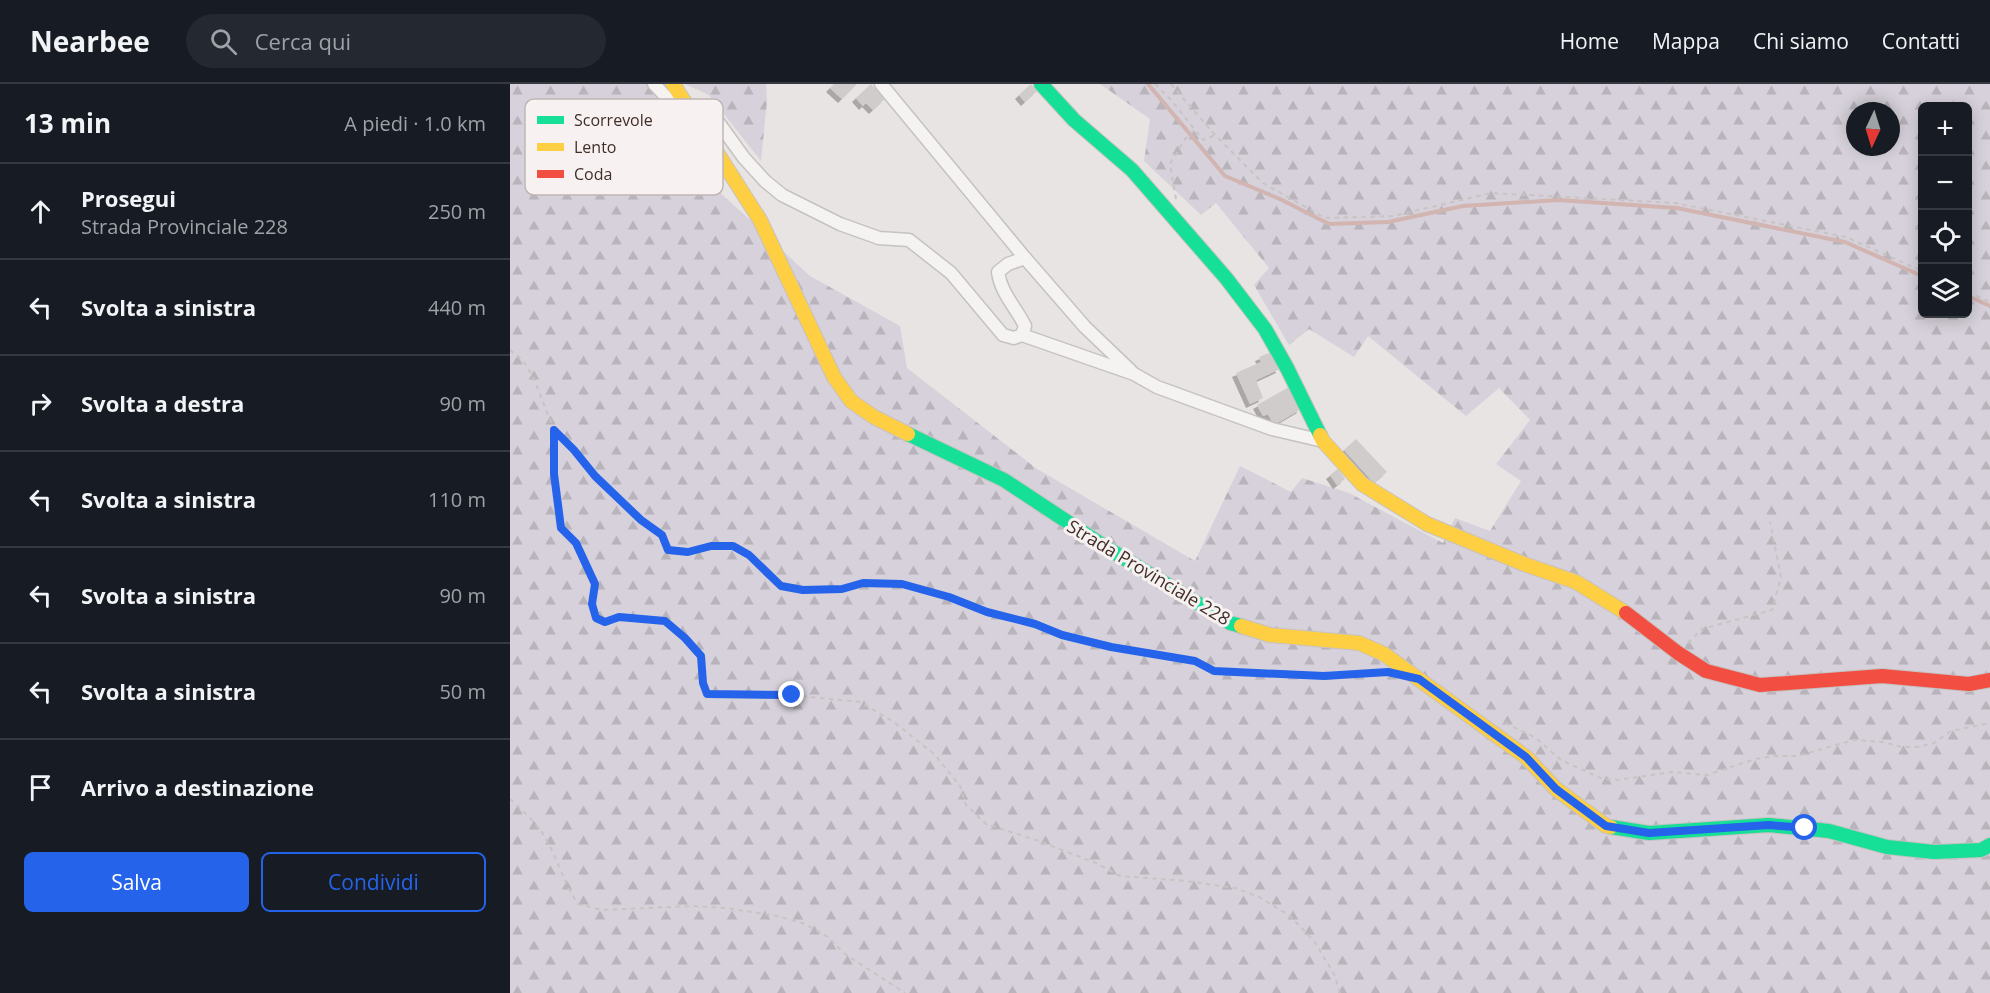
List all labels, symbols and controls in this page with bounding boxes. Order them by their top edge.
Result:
search box [186,14,606,68]
text: Nearbee [30,22,150,60]
icon: search [207,25,240,58]
text: Cerca qui [255,26,351,56]
text: Home [1560,27,1619,55]
text: Mappa [1652,27,1720,55]
text: Chi siamo [1753,27,1849,55]
text: Contatti [1882,27,1960,55]
legend [525,99,723,195]
north arrow [1846,102,1900,156]
map controls [1918,102,1972,318]
button: + [1918,102,1972,156]
text: 13 min [24,105,111,141]
text: Scorrevole [574,109,653,131]
text: A piedi · 1.0 km [344,110,486,137]
text: Lento [574,136,616,158]
button: − [1918,156,1972,210]
text: Coda [574,163,612,185]
text: Prosegui [81,183,176,213]
icon: ahead [24,195,57,228]
text: 250 m [428,198,486,225]
button: locate [1918,210,1972,264]
text: Strada Provinciale 228 [81,213,288,240]
button: layers [1918,264,1972,318]
icon: left [24,291,57,324]
text: Svolta a sinistra [81,292,256,322]
text: 440 m [428,294,486,321]
icon: right [24,387,57,420]
text: Svolta a destra [81,388,244,418]
text: 90 m [439,390,486,417]
icon: left [24,483,57,516]
text: Svolta a sinistra [81,484,256,514]
text: 110 m [428,486,486,513]
street label: Strada Provinciale 228 [1063,514,1235,630]
icon: left [24,579,57,612]
text: Svolta a sinistra [81,580,256,610]
text: 90 m [439,582,486,609]
icon: left [24,675,57,708]
text: Svolta a sinistra [81,676,256,706]
text: 50 m [439,678,486,705]
route end [778,681,804,707]
icon: arrive [24,771,57,804]
text: Arrivo a destinazione [81,772,314,802]
route start [1791,814,1817,840]
button: Salva [24,852,249,912]
button: Condividi [261,852,486,912]

